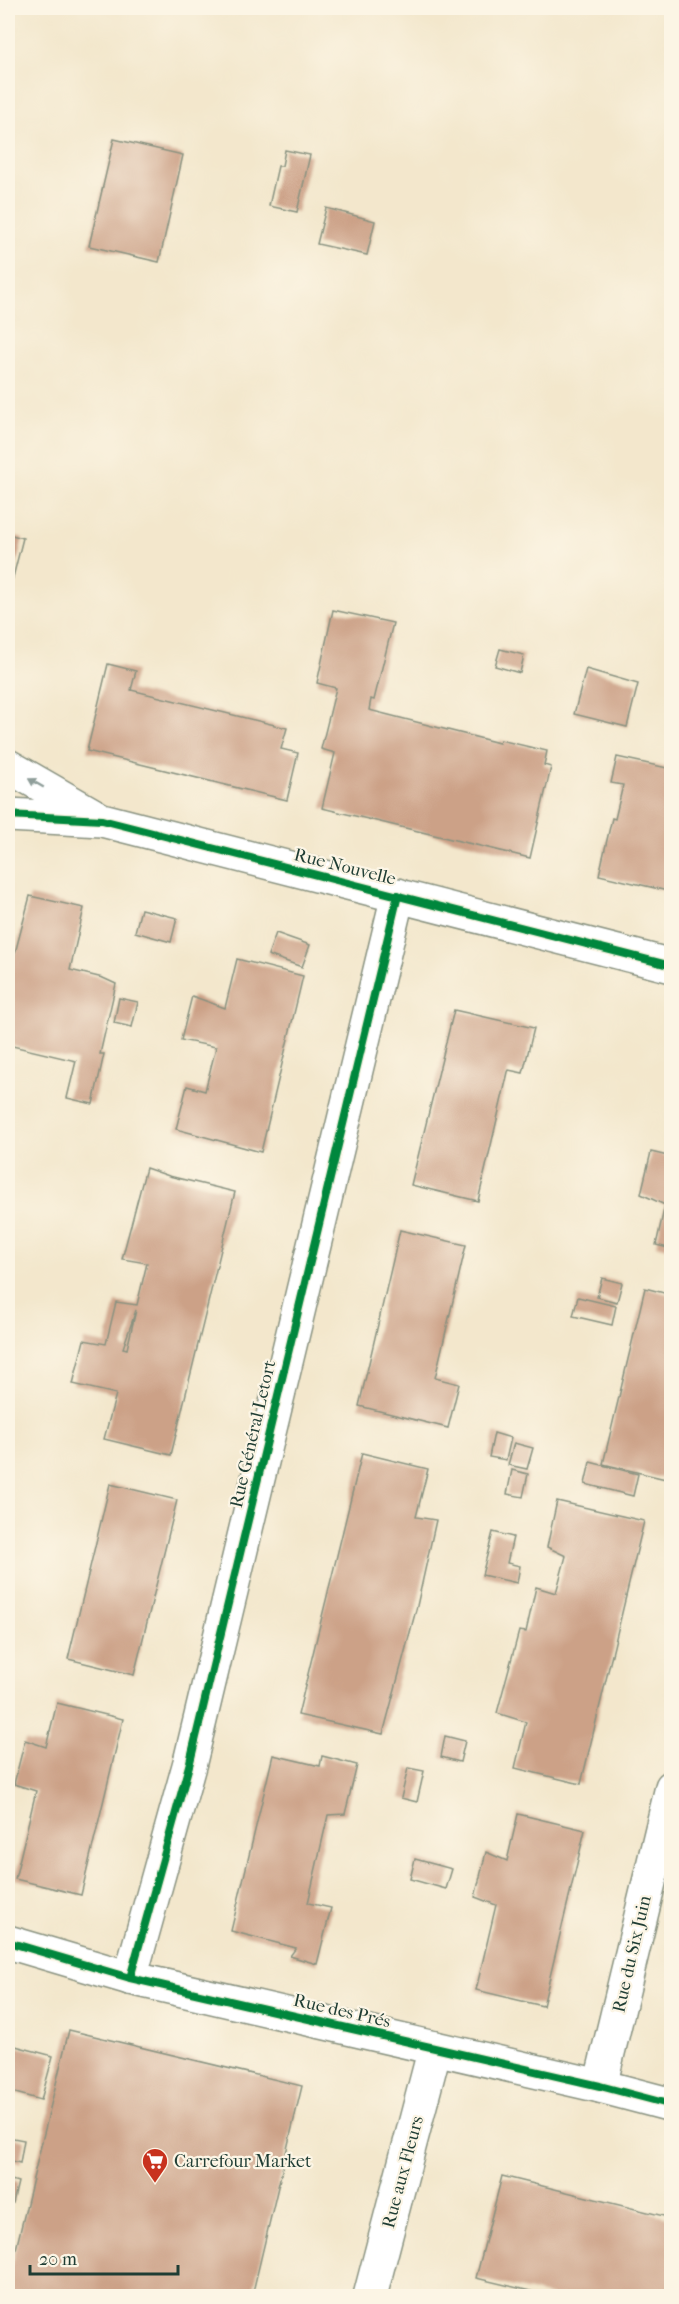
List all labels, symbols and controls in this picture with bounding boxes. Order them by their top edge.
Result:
one-way arrow [28,778,45,788]
street label: Rue Nouvelle [292,844,398,890]
street label: Rue Général Letort [226,1358,280,1510]
street label: Rue du Six Juin [608,1893,656,2015]
street label: Rue des Prés [291,1990,393,2032]
street label: Rue aux Fleurs [378,2113,428,2230]
supermarket icon: Carrefour Market [140,2146,170,2184]
place label: Carrefour Market [174,2151,312,2172]
scale bar [30,2238,178,2276]
text: 20 m [39,2249,77,2270]

